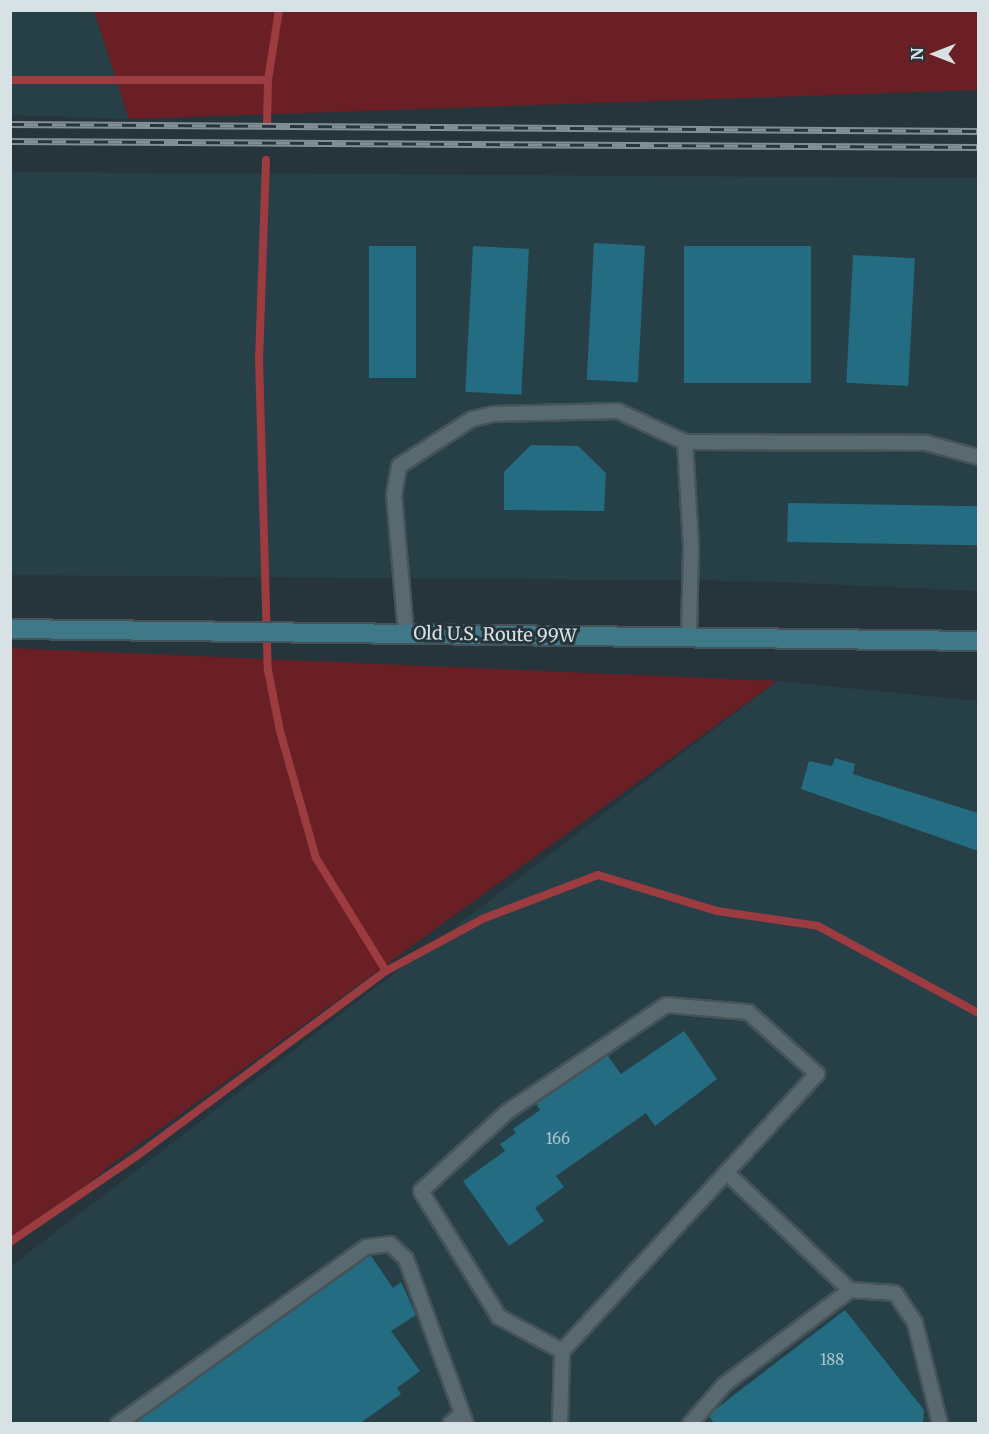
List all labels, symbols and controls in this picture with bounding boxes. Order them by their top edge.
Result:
north arrow [905,24,965,84]
text: N [907,48,927,60]
street label: Old U.S. Route 99W [413,623,577,647]
house number: 166 [546,1130,570,1148]
house number: 188 [820,1351,844,1369]

